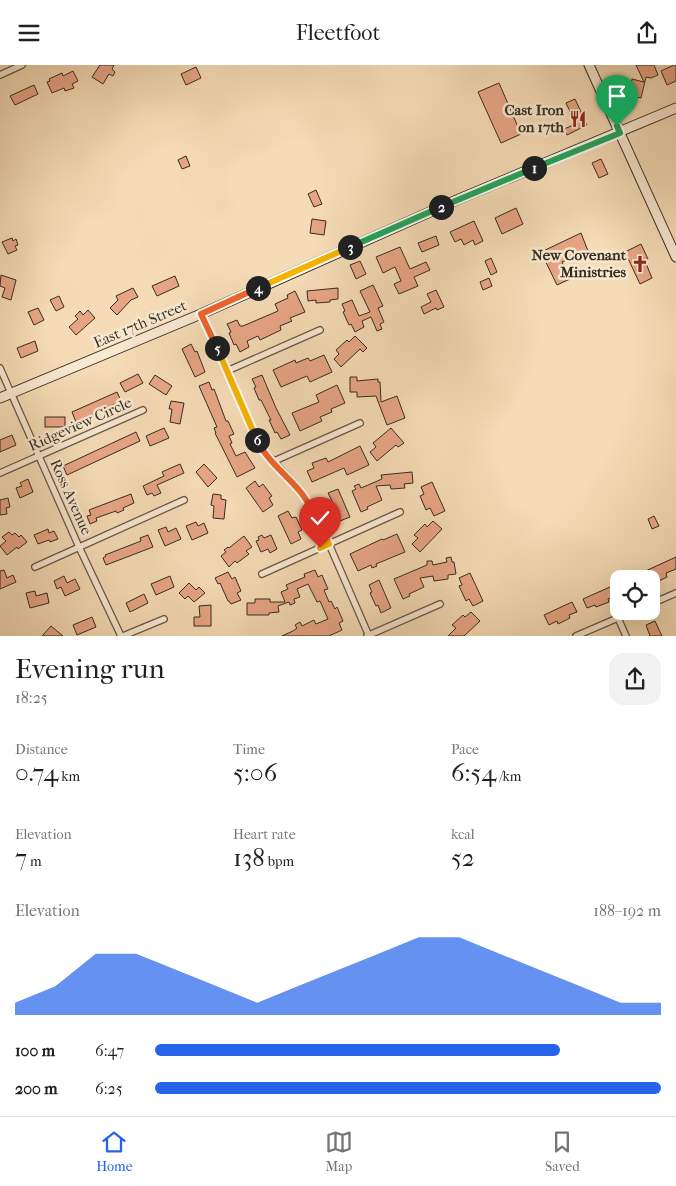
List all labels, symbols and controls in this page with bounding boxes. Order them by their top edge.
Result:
icon: menu [15,19,43,47]
icon: share [633,19,661,47]
text: Fleetfoot [296,20,380,46]
pin [596,75,638,126]
icon: arrive [603,82,631,110]
place label: Cast Iron on 17th [505,101,565,136]
restaurant icon: Cast Iron on 17th [568,109,588,129]
pin: 1 [522,155,546,181]
text: 1 [532,160,537,177]
pin: 2 [428,195,454,219]
text: 2 [438,199,445,216]
pin: 3 [338,235,362,259]
text: 3 [348,239,353,256]
place label: New Covenant Ministries [532,246,627,281]
church icon: New Covenant Ministries [630,254,650,274]
pin: 4 [246,275,270,301]
text: 4 [254,280,263,297]
street label: East 17th Street [91,296,190,352]
pin: 5 [204,335,230,361]
text: 5 [214,340,221,357]
street label: Ridgeview Circle [26,393,135,455]
pin: 6 [244,427,270,453]
text: 6 [254,432,261,449]
street label: Ross Avenue [46,456,96,538]
pin [299,497,341,548]
icon: check [306,504,334,532]
map controls [610,570,660,620]
button: locate [610,570,660,620]
text: Evening run [15,652,165,685]
button: share [609,653,661,705]
text: 18:25 [15,688,48,707]
text: Distance [15,741,68,758]
text: Time [233,741,265,758]
text: Pace [451,741,479,758]
text: 0.74 [15,758,58,787]
text: 5:06 [233,758,277,787]
text: 6:54 [451,758,496,787]
text: km [58,768,80,785]
text: /km [496,768,521,785]
text: Elevation [15,826,72,843]
text: Heart rate [233,826,296,843]
text: kcal [451,826,475,843]
text: 7 [15,843,27,872]
text: 138 [233,843,265,872]
text: 52 [451,843,475,872]
text: m [27,853,42,870]
text: bpm [265,853,294,870]
text: Elevation [15,901,80,920]
text: 188–192 m [593,901,661,920]
text: 100 m [15,1041,55,1060]
text: 6:47 [95,1041,124,1060]
text: 200 m [15,1079,58,1098]
text: 6:25 [95,1079,123,1098]
tab: Home [96,1128,133,1175]
tab: Map [325,1128,353,1175]
tab: Saved [545,1128,580,1175]

